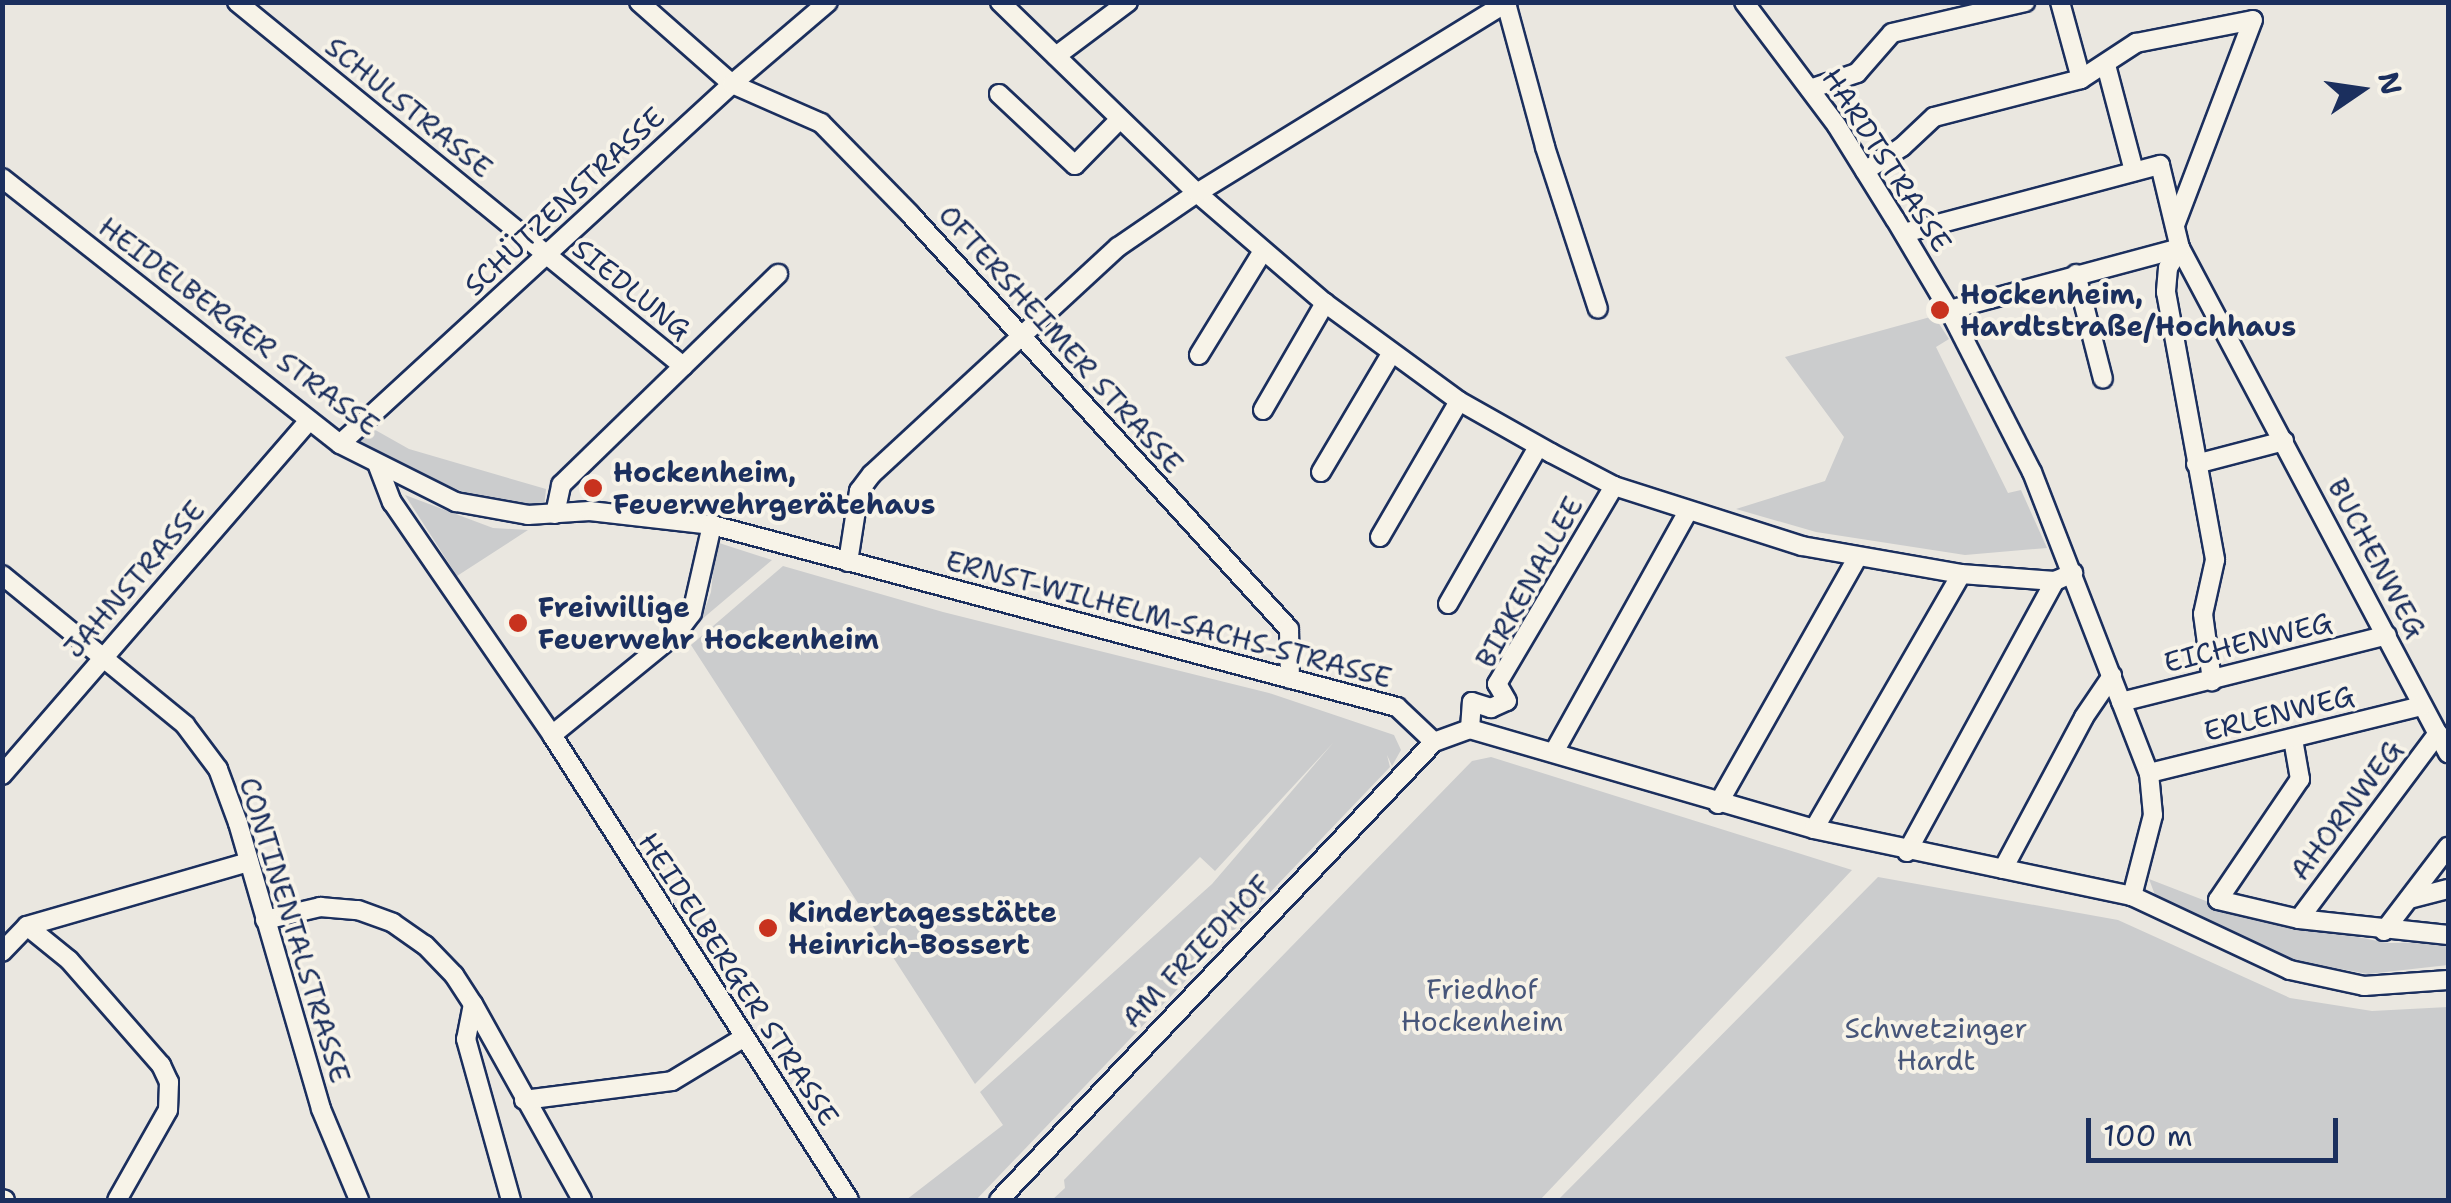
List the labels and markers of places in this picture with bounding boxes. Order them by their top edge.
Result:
place label: Hockenheim, Hardtstraße/Hochhaus [1960,277,2296,343]
marker: Hockenheim, Hardtstraße/Hochhaus [1929,299,1951,321]
place label: Hockenheim, Feuerwehrgerätehaus [613,455,935,521]
marker: Hockenheim, Feuerwehrgerätehaus [582,477,604,499]
place label: Freiwillige Feuerwehr Hockenheim [538,590,879,656]
marker: Freiwillige Feuerwehr Hockenheim [507,612,529,634]
place label: Kindertagesstätte Heinrich-Bossert [788,895,1057,961]
marker: Kindertagesstätte Heinrich-Bossert [757,917,779,939]

